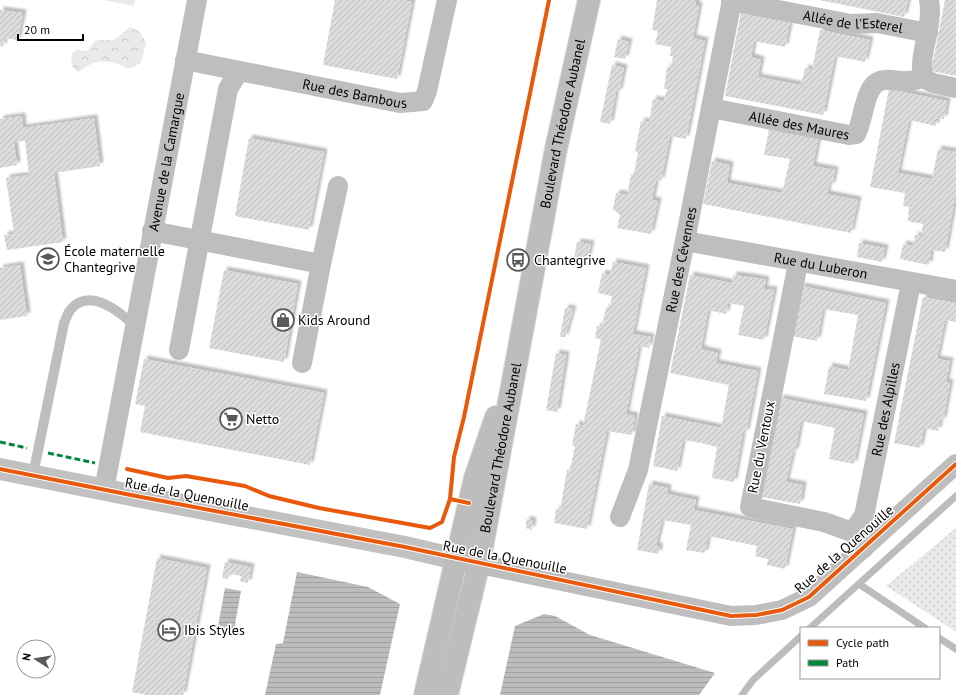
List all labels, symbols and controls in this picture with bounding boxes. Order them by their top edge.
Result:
street label: Allée de l'Esterel [802,6,905,37]
scale bar [18,16,83,42]
text: 20 m [24,22,50,37]
street label: Boulevard Théodore Aubanel [536,37,589,210]
street label: Rue des Bambous [301,75,408,112]
street label: Avenue de la Camargue [144,91,188,233]
street label: Allée des Maures [748,107,851,144]
street label: Rue des Cévennes [662,205,700,314]
place label: École maternelle Chantegrive [64,242,165,276]
school or university icon: École maternelle Chantegrive [35,246,61,272]
bus stop icon: Chantegrive [505,247,531,273]
street label: Rue du Luberon [773,248,869,283]
place label: Chantegrive [534,251,606,269]
shop icon: Kids Around [270,307,296,333]
place label: Kids Around [298,311,370,329]
street label: Boulevard Théodore Aubanel [476,361,525,534]
street label: Rue des Alpilles [867,361,904,458]
street label: Rue du Ventoux [743,399,779,495]
supermarket icon: Netto [218,406,244,432]
place label: Netto [246,410,279,428]
street label: Rue de la Quenouille [124,473,250,515]
street label: Rue de la Quenouille [791,501,897,597]
street label: Rue de la Quenouille [442,536,568,578]
hotel icon: Ibis Styles [156,617,182,643]
place label: Ibis Styles [184,621,245,639]
legend [800,627,940,679]
text: Cycle path [836,635,889,650]
north arrow [16,639,56,679]
text: N [19,652,34,662]
text: Path [836,655,859,670]

